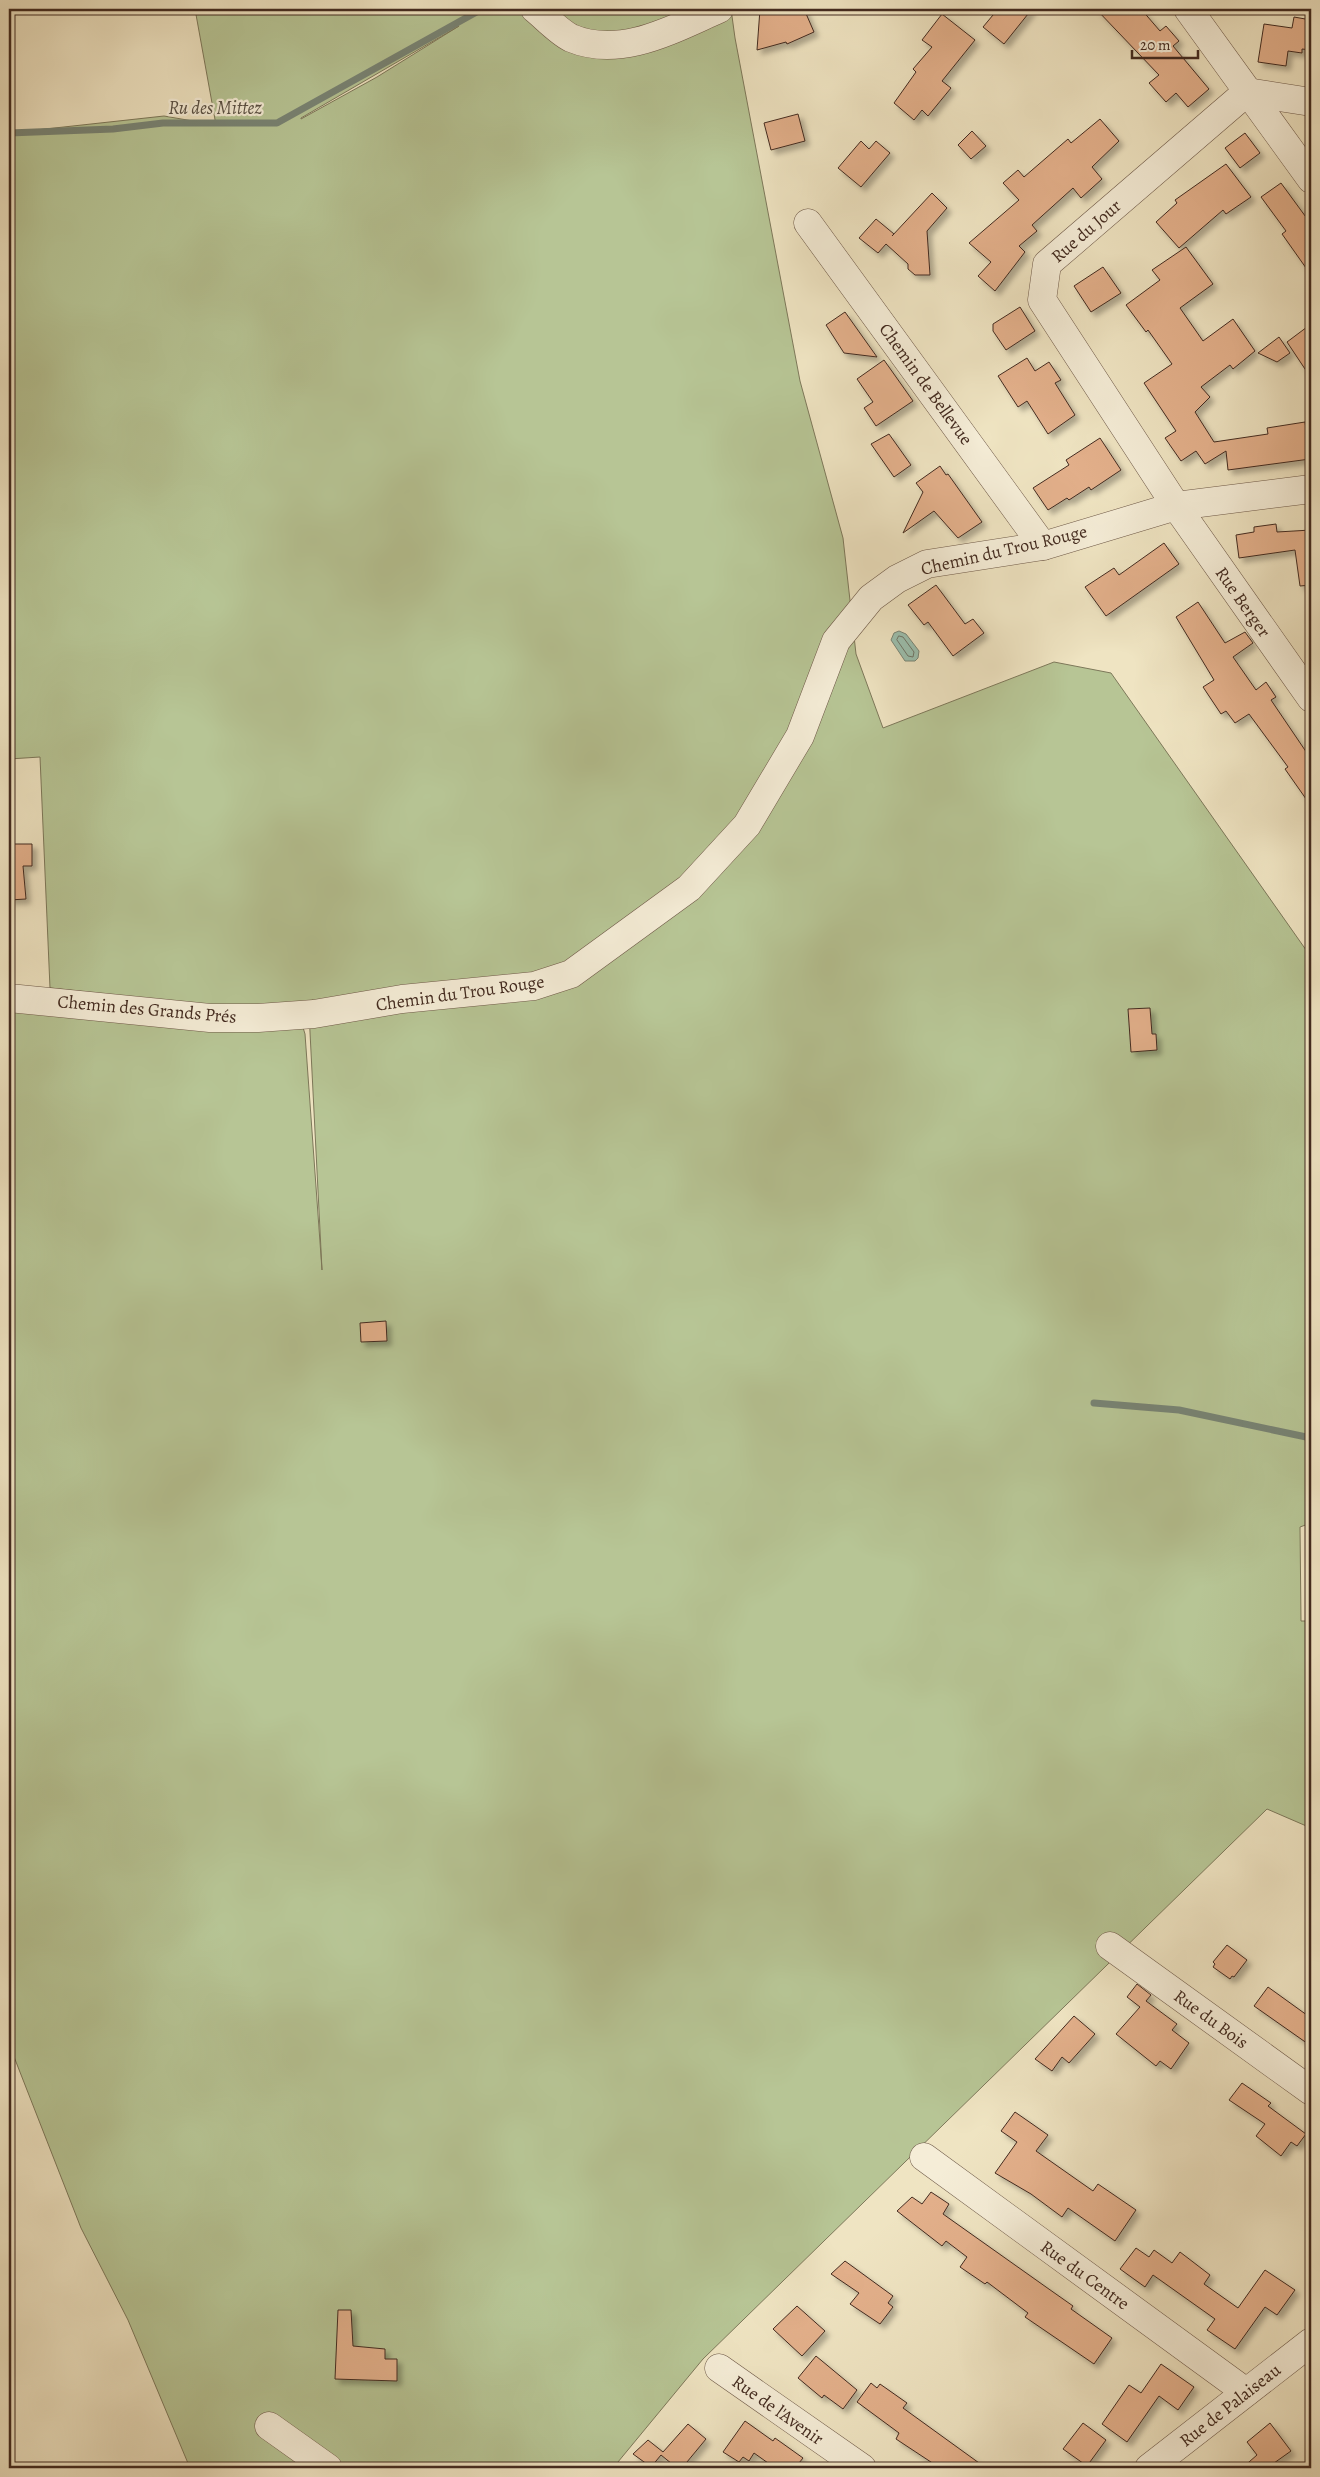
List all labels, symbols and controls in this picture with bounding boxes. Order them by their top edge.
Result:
scale bar [1132,28,1199,60]
text: 20 m [1140,35,1171,55]
water label: Ru des Mittez [168,95,262,121]
street label: Rue du Jour [1046,194,1126,268]
street label: Chemin de Bellevue [874,318,978,450]
street label: Chemin du Trou Rouge [919,519,1089,581]
street label: Rue Berger [1210,562,1276,642]
street label: Chemin du Trou Rouge [374,969,546,1017]
street label: Chemin des Grands Prés [56,989,238,1029]
street label: Rue du Bois [1169,1984,1253,2054]
street label: Rue du Centre [1036,2235,1134,2315]
street label: Rue de Palaiseau [1174,2358,1286,2452]
street label: Rue de l'Avenir [727,2370,829,2450]

